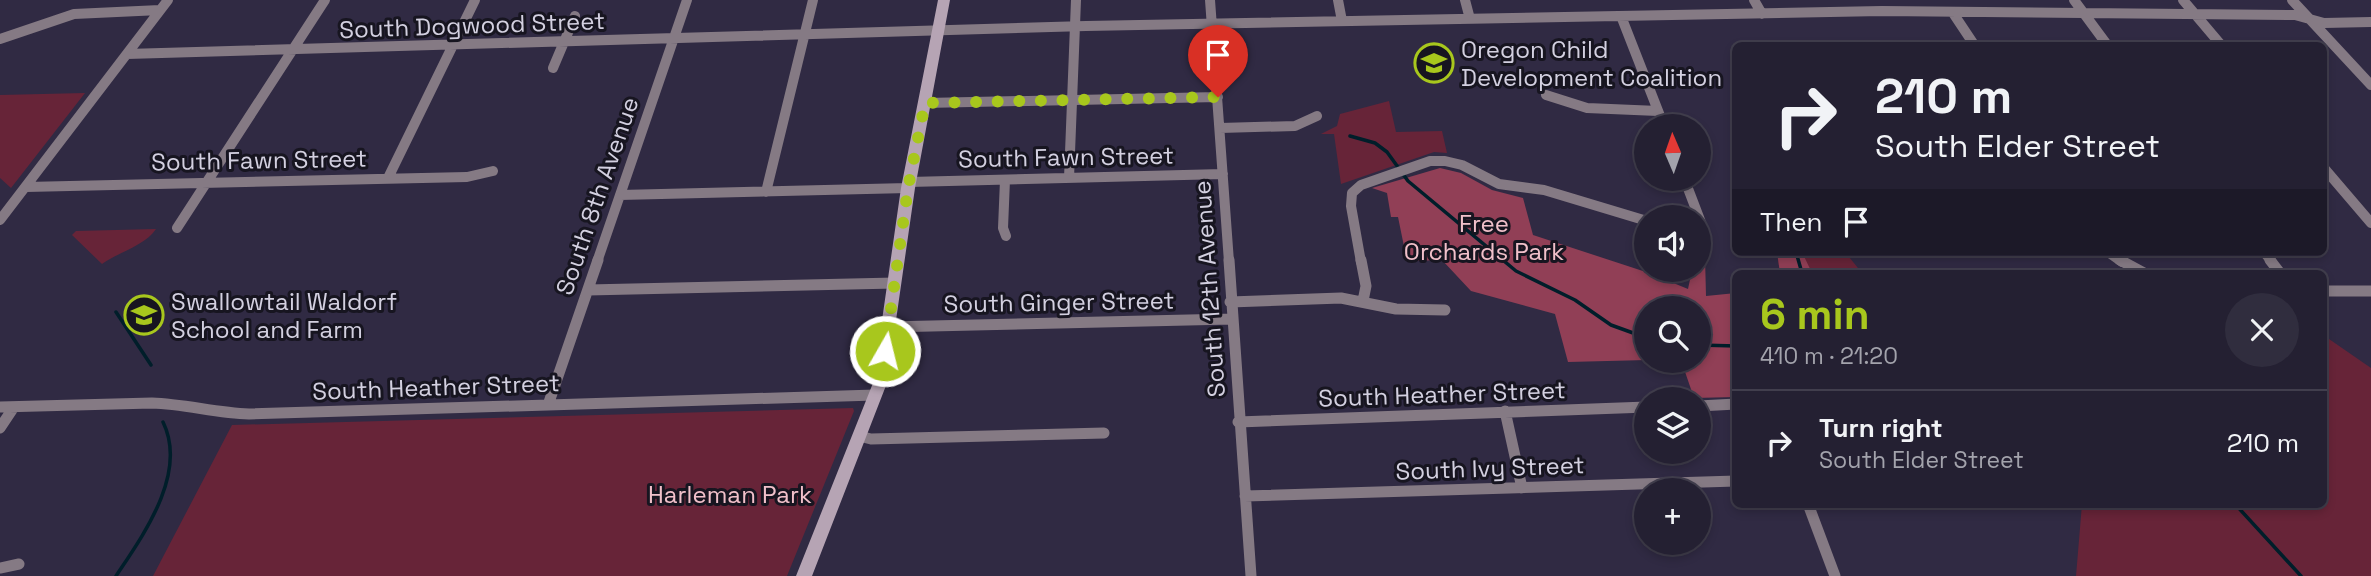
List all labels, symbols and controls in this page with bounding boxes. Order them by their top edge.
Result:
street label: South Dogwood Street [339,5,605,45]
pin [1188,25,1248,97]
place label: Oregon Child Development Coalition [1461,34,1722,93]
icon: arrive [1199,36,1237,74]
school or university icon: Oregon Child Development Coalition [1413,42,1455,84]
text: 210 m [1875,65,2012,127]
icon: right [1760,70,1851,161]
street label: South 8th Avenue [549,93,645,299]
north arrow [1634,114,1712,191]
map controls [1634,114,1711,555]
text: South Elder Street [1875,126,2160,166]
street label: South Fawn Street [958,140,1174,174]
street label: South Fawn Street [151,143,367,177]
street label: South 12th Avenue [1186,180,1232,398]
icon: arrive [1837,203,1875,241]
button: sound [1634,205,1711,282]
text: Then [1760,205,1823,239]
park label: Free Orchards Park [1404,208,1564,267]
street label: South Ginger Street [943,284,1175,320]
place label: Swallowtail Waldorf School and Farm [171,286,397,345]
text: 6 min [1760,288,1870,341]
button: close [2225,293,2299,367]
school or university icon: Swallowtail Waldorf School and Farm [123,294,165,336]
button: search [1634,296,1711,373]
position arrow [848,314,922,388]
text: 410 m · 21:20 [1760,341,1898,371]
street label: South Heather Street [312,367,560,407]
street label: South Heather Street [1318,374,1566,414]
button: layers [1634,387,1711,464]
text: Turn right [1819,411,1943,445]
icon: right [1760,424,1798,462]
text: 210 m [2227,426,2299,460]
text: South Elder Street [1819,445,2024,475]
street label: South Ivy Street [1395,449,1585,487]
button: + [1634,478,1711,555]
park label: Harleman Park [648,479,812,510]

